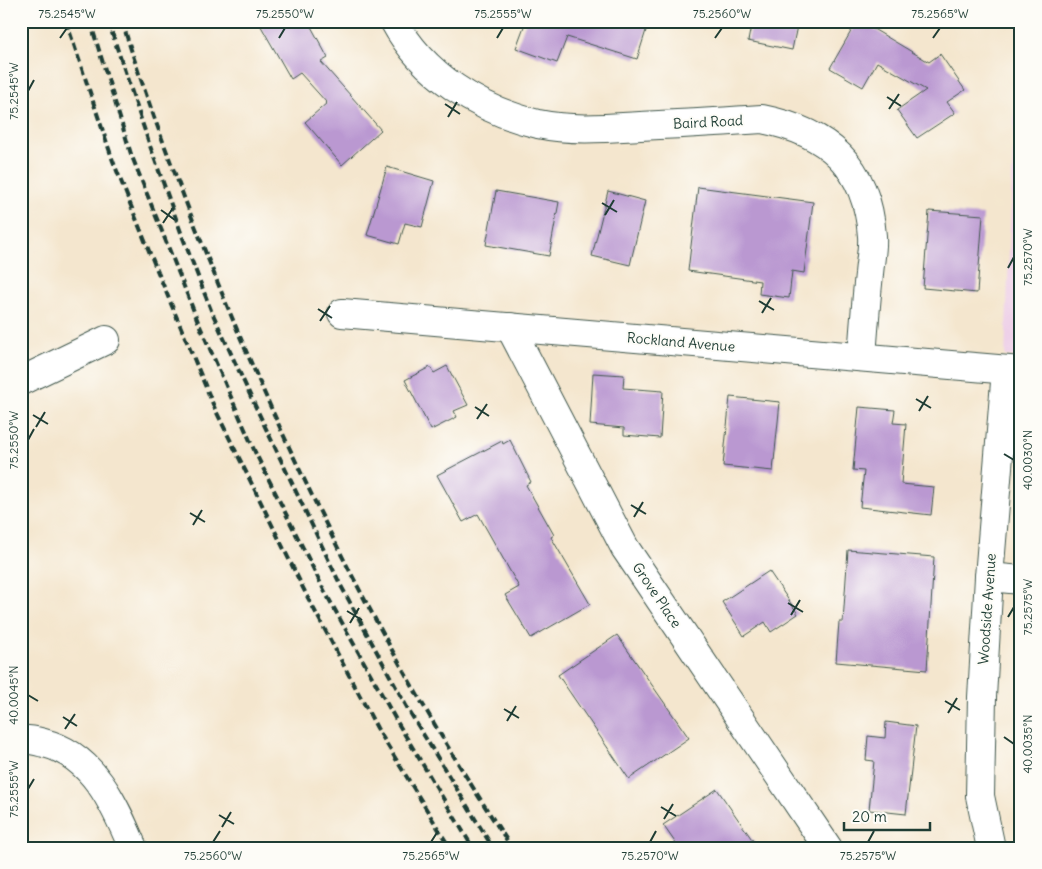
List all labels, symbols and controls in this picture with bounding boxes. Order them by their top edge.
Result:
text: 75.2545°W [38,6,96,21]
text: 75.2550°W [256,6,314,21]
text: 75.2555°W [474,6,532,21]
text: 75.2560°W [693,6,751,21]
text: 75.2565°W [911,6,969,21]
text: 75.2545°W [6,62,21,120]
street label: Baird Road [672,111,744,133]
text: 75.2570°W [1020,228,1035,286]
street label: Rockland Avenue [626,328,736,356]
text: 75.2550°W [6,411,21,469]
text: 40.0030°N [1020,430,1035,490]
street label: Woodside Avenue [974,553,1000,665]
street label: Grove Place [629,559,685,631]
text: 75.2575°W [1020,579,1035,635]
text: 40.0045°N [6,665,21,725]
text: 40.0035°N [1020,714,1035,774]
text: 75.2555°W [6,760,21,818]
scale bar [844,799,931,831]
text: 20 m [852,807,887,826]
text: 75.2560°W [184,848,242,863]
text: 75.2565°W [402,848,460,863]
text: 75.2570°W [621,848,679,863]
text: 75.2575°W [840,848,896,863]

